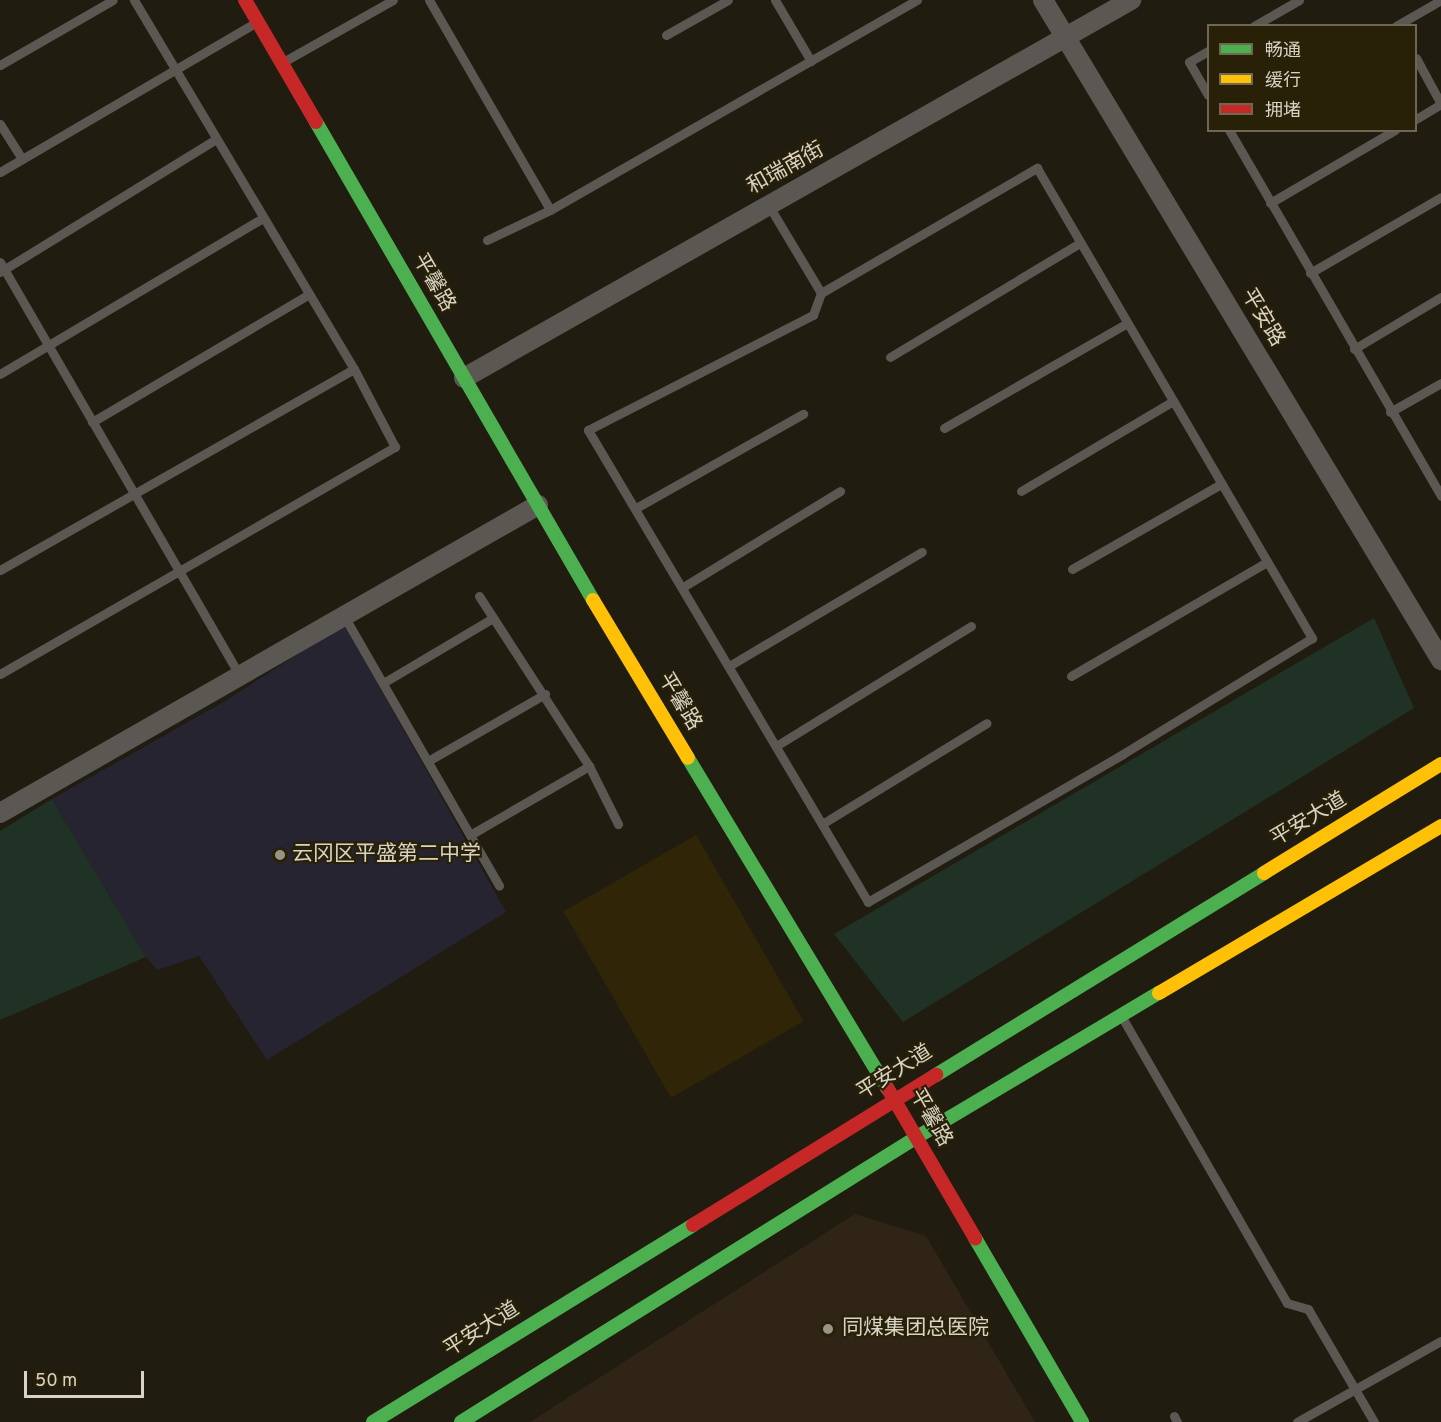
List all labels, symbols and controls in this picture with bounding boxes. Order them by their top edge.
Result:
legend [1207,24,1417,132]
text: 畅通 [1265,40,1301,63]
text: 缓行 [1265,70,1301,93]
text: 拥堵 [1265,100,1301,123]
street label: 和瑞南街 [743,138,829,200]
street label: 平馨路 [406,249,460,317]
street label: 平安路 [1235,285,1289,351]
street label: 平馨路 [652,669,706,735]
street label: 平安大道 [1267,788,1351,852]
place label: 云冈区平盛第二中学 [292,842,481,868]
marker: 云冈区平盛第二中学 [273,848,287,862]
street label: 平安大道 [853,1040,937,1106]
street label: 平馨路 [903,1084,957,1152]
street label: 平安大道 [440,1297,524,1363]
place label: 同煤集团总医院 [842,1316,989,1342]
marker: 同煤集团总医院 [819,1320,837,1338]
scale bar [27,1359,147,1397]
text: 50 m [35,1370,77,1393]

